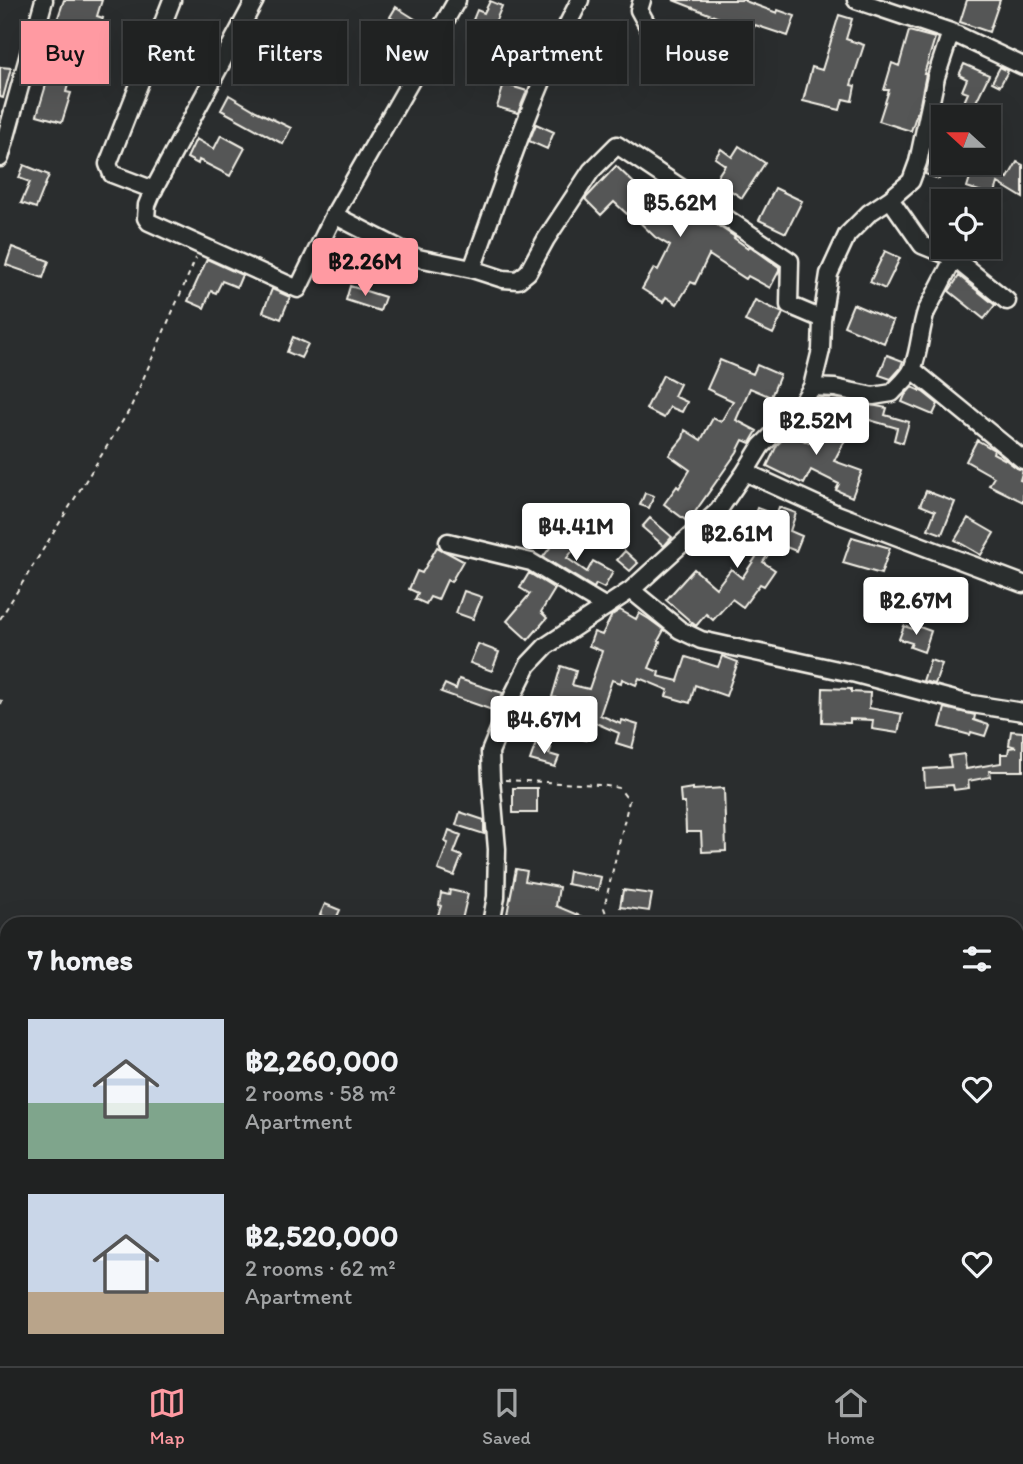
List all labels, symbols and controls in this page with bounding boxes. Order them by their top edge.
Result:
chip: Buy [21,21,109,84]
chip: Rent [123,21,219,84]
chip: Filters [233,21,347,84]
chip: New [361,21,453,84]
chip: Apartment [467,21,627,84]
chip: House [641,21,753,84]
north arrow [931,105,1001,175]
map controls [931,105,1001,259]
pin: ฿5.62M [623,180,737,239]
text: ฿5.62M [643,188,717,216]
button: locate [931,189,1001,259]
pin: ฿2.26M [308,238,422,298]
text: ฿2.26M [328,247,402,275]
pin: ฿2.52M [759,398,873,457]
text: ฿2.52M [779,406,853,434]
pin: ฿4.41M [519,504,633,563]
pin: ฿2.61M [680,510,794,570]
text: ฿4.41M [538,512,614,540]
text: ฿2.61M [701,519,773,547]
pin: ฿2.67M [859,578,973,637]
text: ฿2.67M [879,586,953,614]
pin: ฿4.67M [487,696,601,756]
text: ฿4.67M [506,705,582,733]
icon: filters [958,940,996,978]
text: 7 homes [28,941,133,978]
text: ฿2,260,000 [245,1042,399,1079]
icon: home [84,1047,168,1131]
icon: heart [958,1070,996,1108]
text: 2 rooms · 58 m² [245,1079,396,1107]
text: Apartment [245,1107,352,1135]
text: ฿2,520,000 [245,1217,399,1254]
icon: home [84,1222,168,1306]
icon: heart [958,1245,996,1283]
text: 2 rooms · 62 m² [245,1254,396,1282]
text: Apartment [245,1282,352,1310]
tab: Map [148,1384,186,1449]
tab: Saved [482,1384,531,1449]
tab: Home [827,1384,875,1449]

